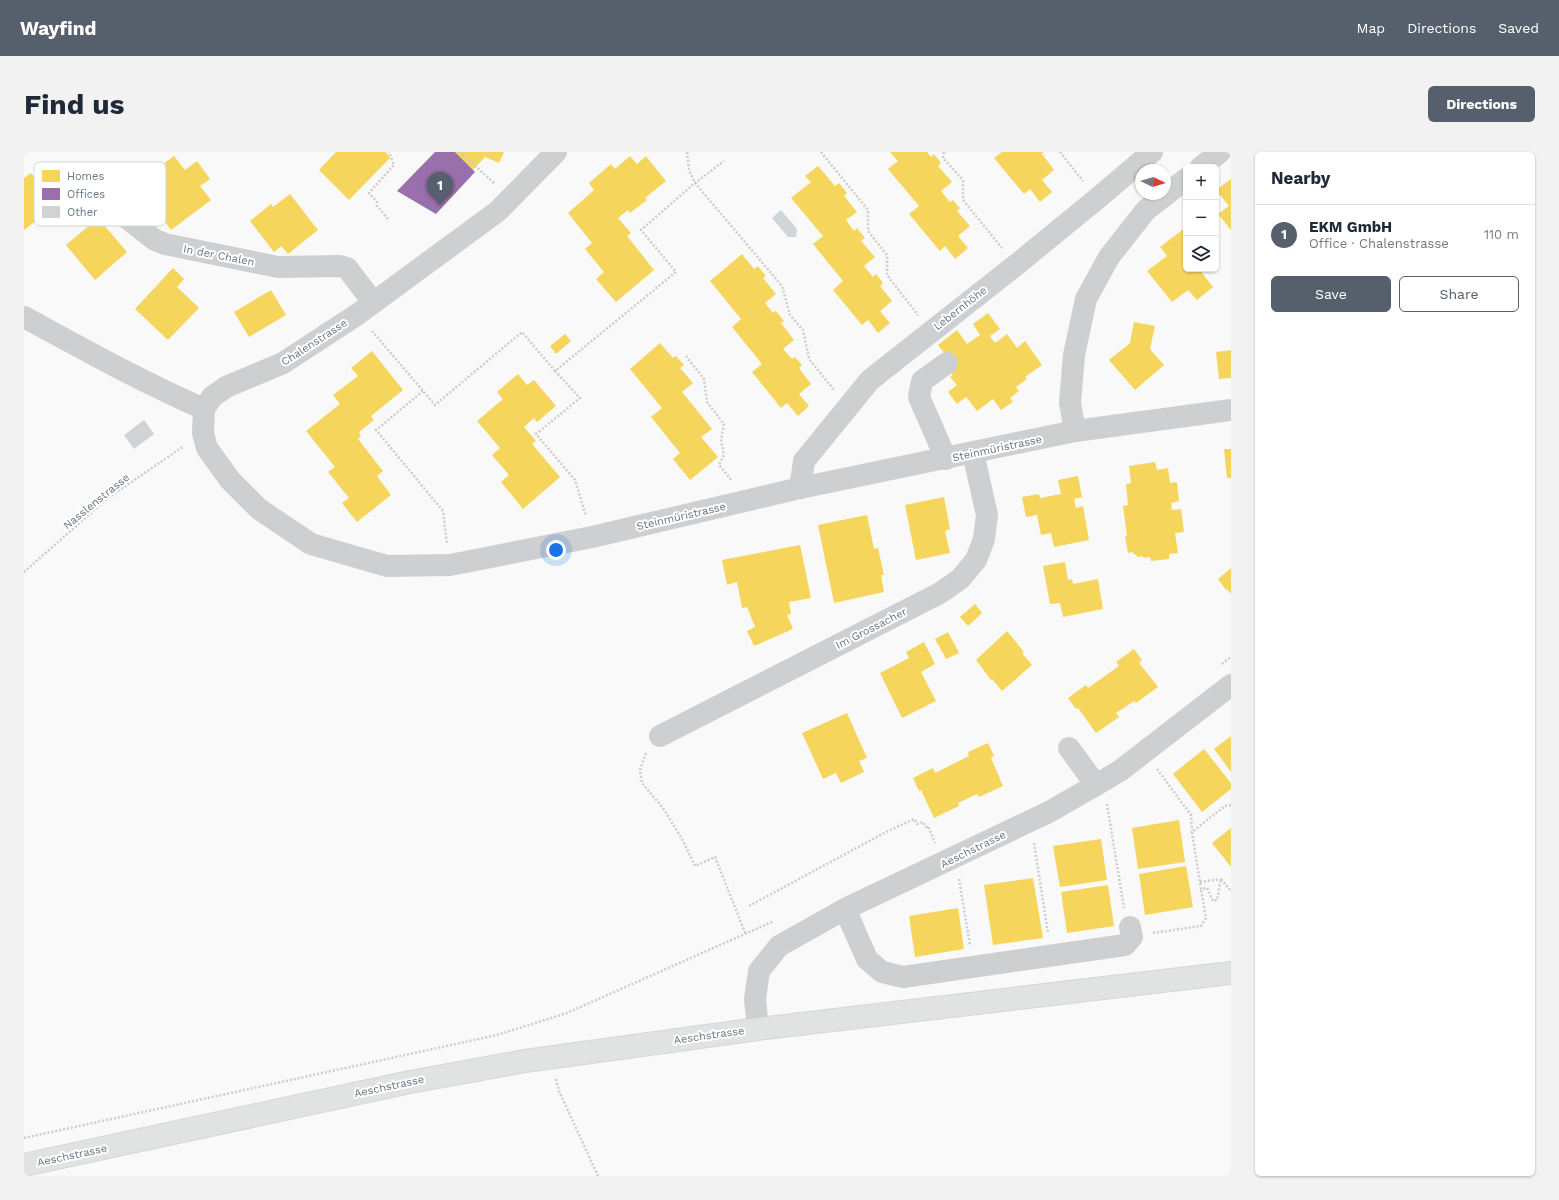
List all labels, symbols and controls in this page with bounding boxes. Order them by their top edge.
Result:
text: Wayfind [20,17,96,40]
text: Map [1357,20,1385,36]
text: Directions [1407,20,1476,36]
text: Saved [1498,20,1539,36]
button: Directions [1428,86,1535,122]
text: Find us [24,88,124,121]
legend [34,162,166,226]
north arrow [1135,164,1171,200]
map controls [1183,164,1219,272]
button: + [1183,164,1219,200]
text: Nearby [1271,168,1330,188]
text: Homes [67,170,104,183]
pin: 1 [427,172,453,205]
text: Offices [67,188,105,201]
button: − [1183,200,1219,236]
text: Other [67,206,98,219]
text: EKM GmbH [1309,218,1392,236]
text: 1 [1281,227,1287,242]
text: 110 m [1484,227,1519,242]
button: layers [1183,236,1219,272]
text: Office · Chalenstrasse [1309,236,1449,251]
street label: In der Chalen [182,242,256,269]
button: Save [1271,276,1391,312]
button: Share [1399,276,1519,312]
street label: Lebernhöhe [931,284,989,333]
street label: Chalenstrasse [279,316,350,369]
street label: Steinmüristrasse [951,433,1043,464]
street label: Nasslenstrasse [61,471,132,532]
street label: Steinmüristrasse [635,500,727,533]
your location [546,540,566,560]
street label: Im Grossacher [834,605,909,652]
street label: Aeschstrasse [938,828,1008,871]
street label: Aeschstrasse [673,1024,745,1047]
street label: Aeschstrasse [353,1073,425,1100]
street label: Aeschstrasse [36,1142,108,1169]

